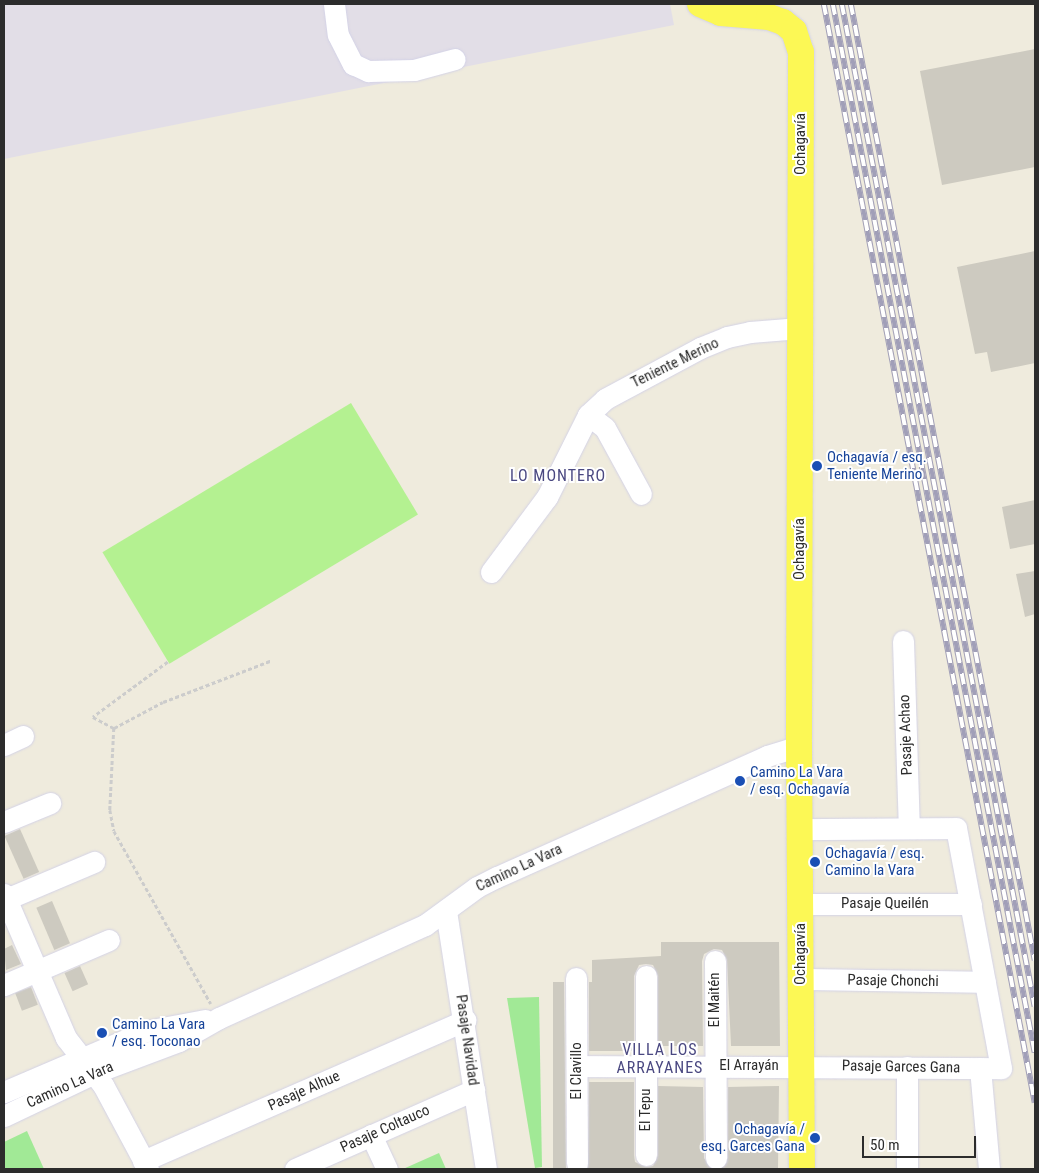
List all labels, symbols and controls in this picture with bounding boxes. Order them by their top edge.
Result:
street label: Ochagavía [792,113,810,175]
street label: Teniente Merino [628,334,722,392]
place label: Ochagavía / esq. Teniente Merino [827,448,927,483]
marker: Ochagavía / esq. Teniente Merino [811,460,823,472]
district label: LO MONTERO [509,466,607,486]
street label: Ochagavía [791,518,809,580]
street label: Pasaje Achao [896,694,916,776]
place label: Camino La Vara / esq. Ochagavía [750,763,850,798]
marker: Camino La Vara / esq. Ochagavía [734,775,746,787]
street label: Camino La Vara [473,840,565,896]
place label: Ochagavía / esq. Camino la Vara [825,844,925,879]
marker: Ochagavía / esq. Camino la Vara [809,856,821,868]
street label: Pasaje Queilén [841,895,929,913]
street label: Ochagavía [792,923,810,985]
street label: Pasaje Chonchi [847,971,939,991]
street label: El Maitén [706,972,724,1028]
street label: Pasaje Navidad [452,993,482,1087]
place label: Camino La Vara / esq. Toconao [112,1015,205,1050]
marker: Camino La Vara / esq. Toconao [96,1027,108,1039]
district label: VILLA LOS ARRAYANES [615,1040,705,1078]
street label: El Clavillo [568,1042,586,1100]
street label: El Arrayán [719,1057,779,1075]
street label: Pasaje Garces Gana [842,1057,960,1077]
street label: Camino La Vara [24,1058,116,1112]
street label: Pasaje Alhue [265,1067,343,1115]
street label: El Tepu [637,1088,655,1132]
street label: Pasaje Coltauco [337,1101,433,1157]
place label: Ochagavía / esq. Garces Gana [701,1120,805,1155]
scale bar [864,1126,978,1158]
marker: Ochagavía / esq. Garces Gana [809,1132,821,1144]
text: 50 m [870,1136,900,1154]

